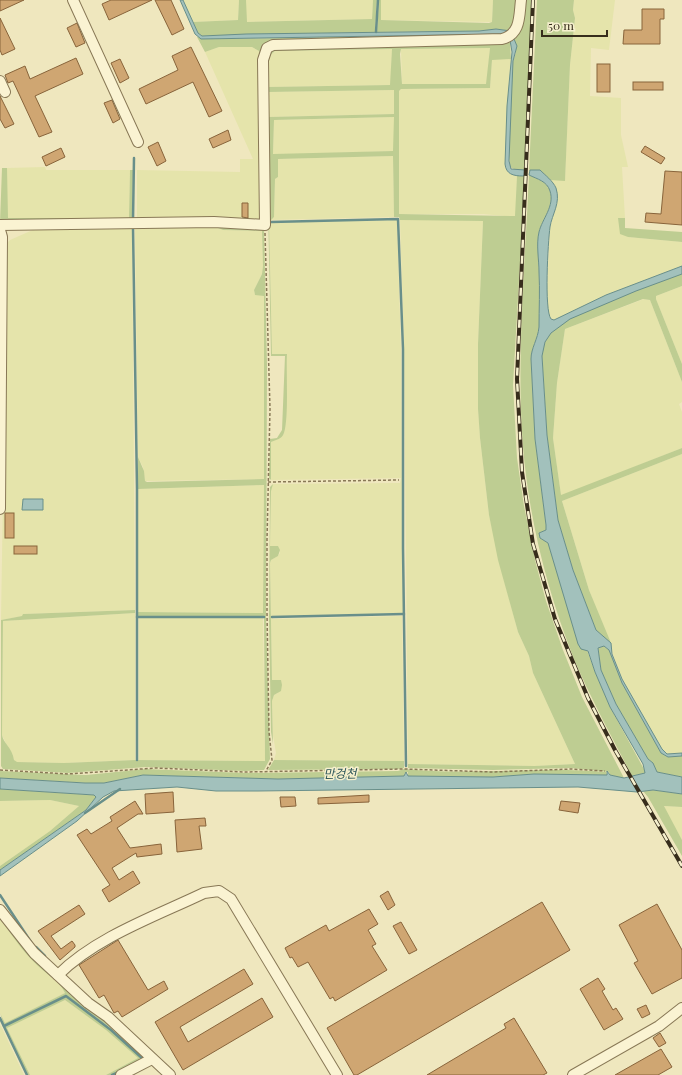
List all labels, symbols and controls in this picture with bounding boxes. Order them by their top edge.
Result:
scale bar [542,12,607,38]
text: 50 m [548,17,574,33]
water label: 만겅천 [323,765,359,781]

